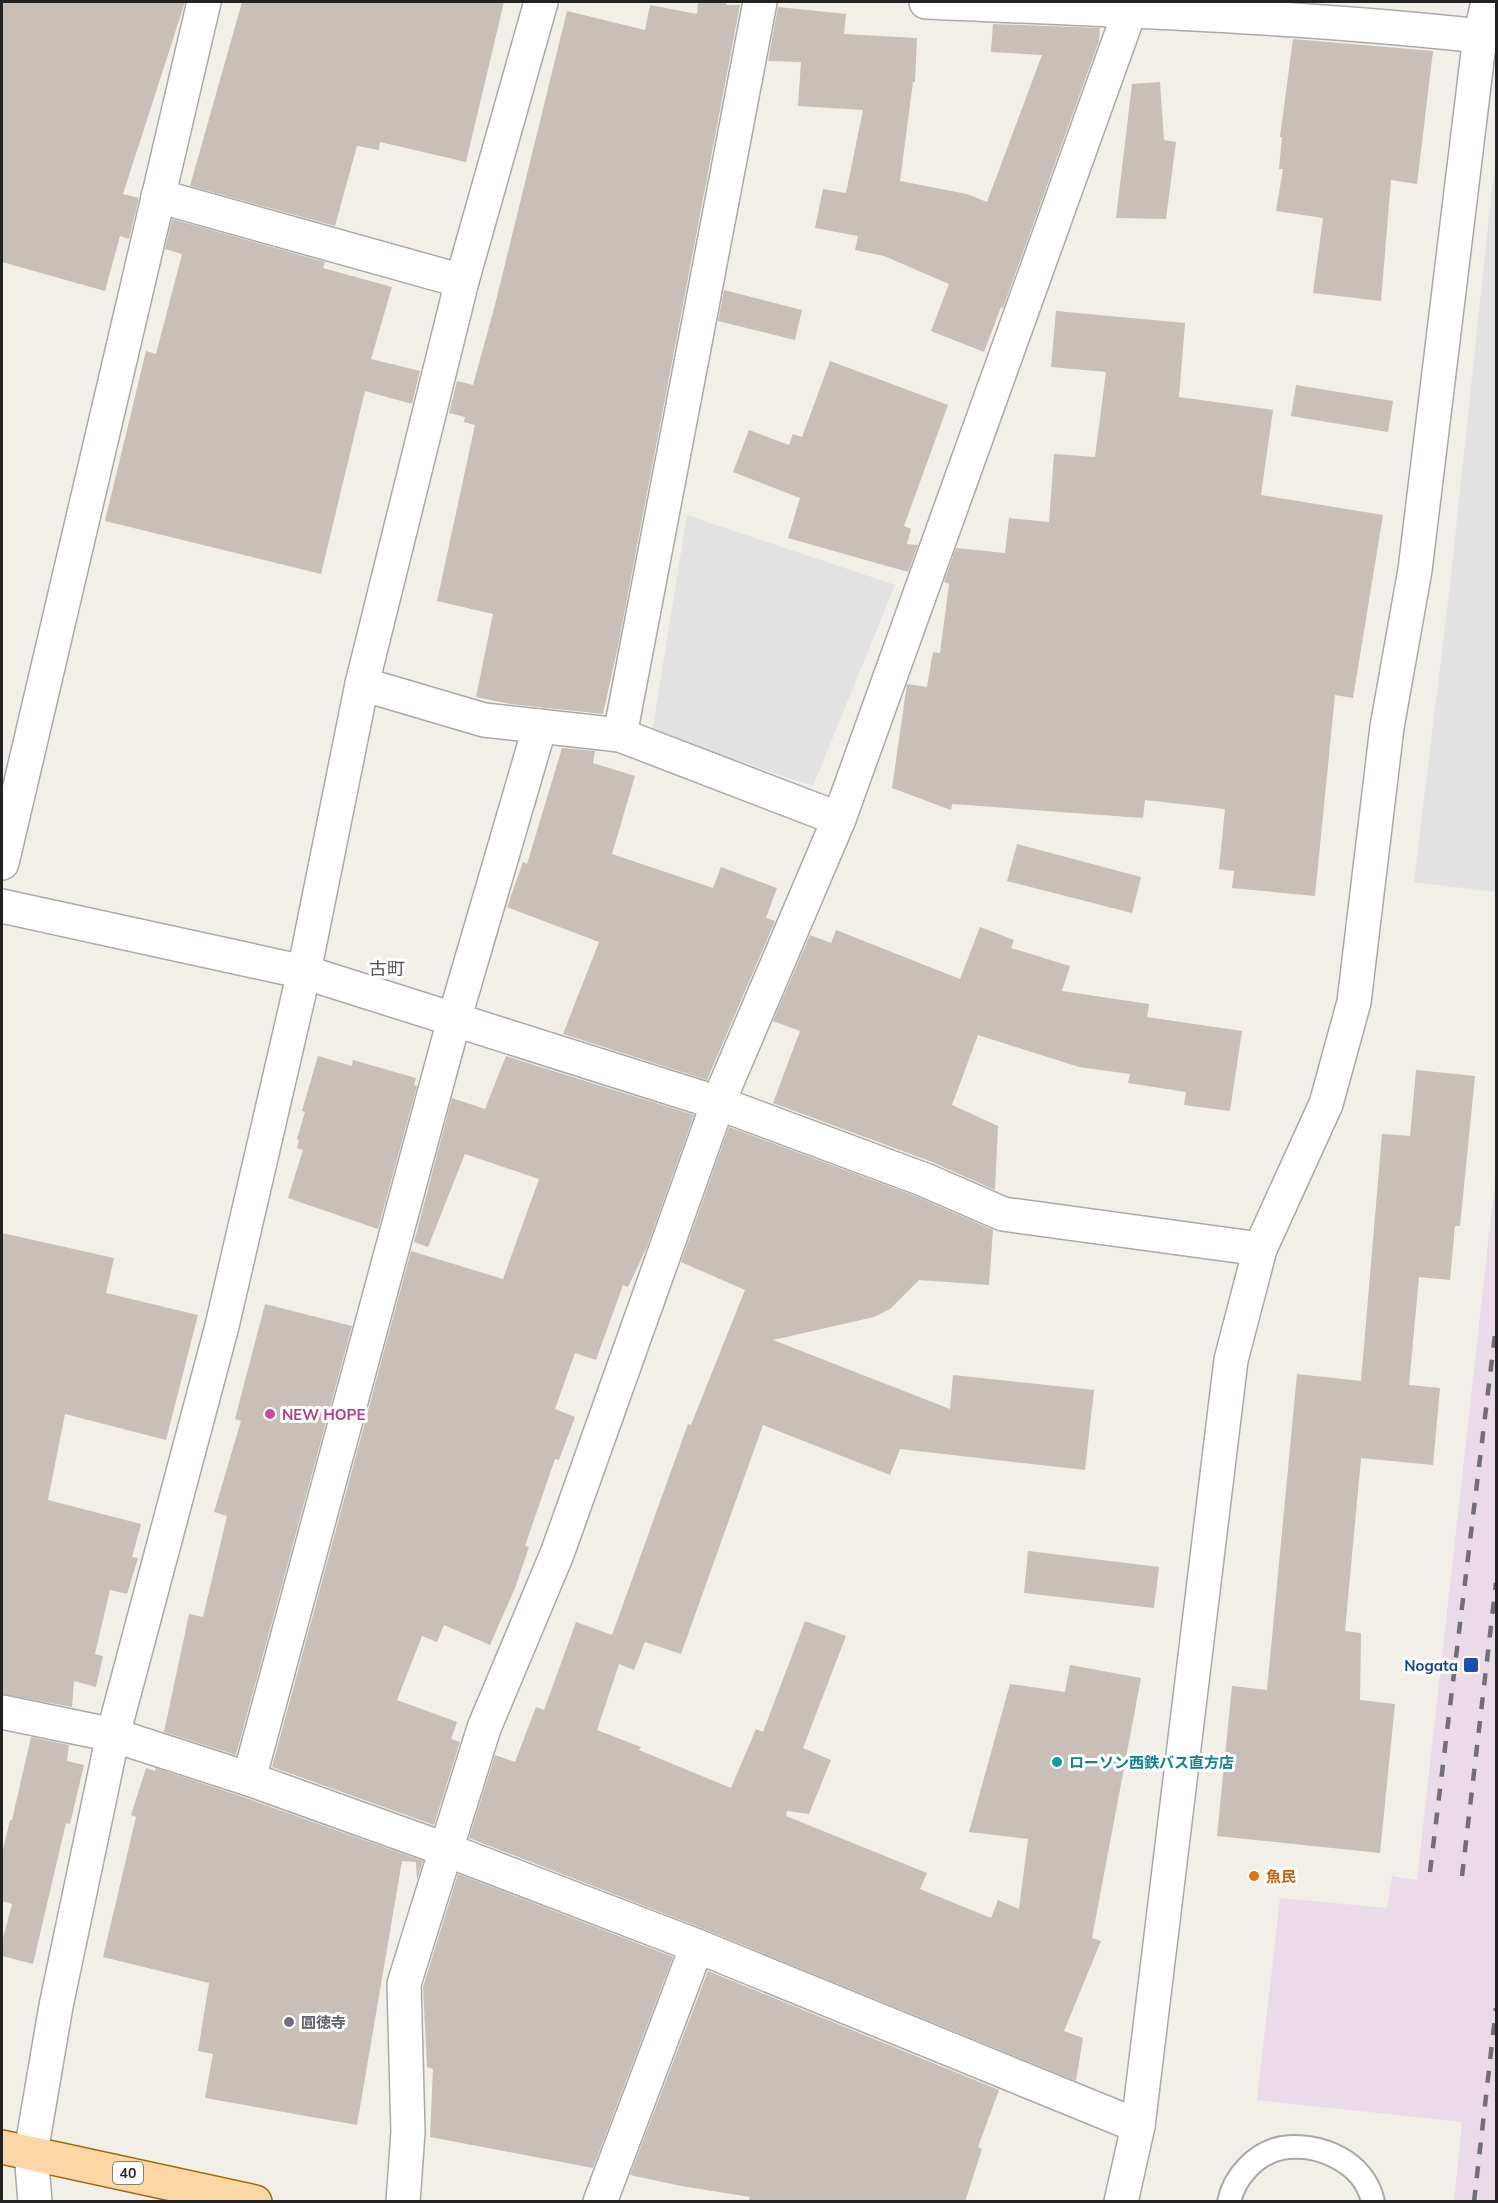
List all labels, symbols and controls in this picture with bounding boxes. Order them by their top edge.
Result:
district label: 古町 [369,957,405,980]
place label: NEW HOPE [282,1405,366,1424]
marker: NEW HOPE [263,1407,277,1421]
place label: Nogata [1404,1656,1458,1675]
marker: Nogata [1462,1656,1480,1674]
place label: ローソン西鉄バス直方店 [1069,1753,1234,1772]
marker: ローソン西鉄バス直方店 [1050,1755,1064,1769]
place label: 魚民 [1266,1867,1296,1886]
marker: 魚民 [1247,1869,1261,1883]
place label: 圓徳寺 [301,2013,346,2032]
marker: 圓徳寺 [282,2015,296,2029]
road number: 40 [113,2162,143,2184]

